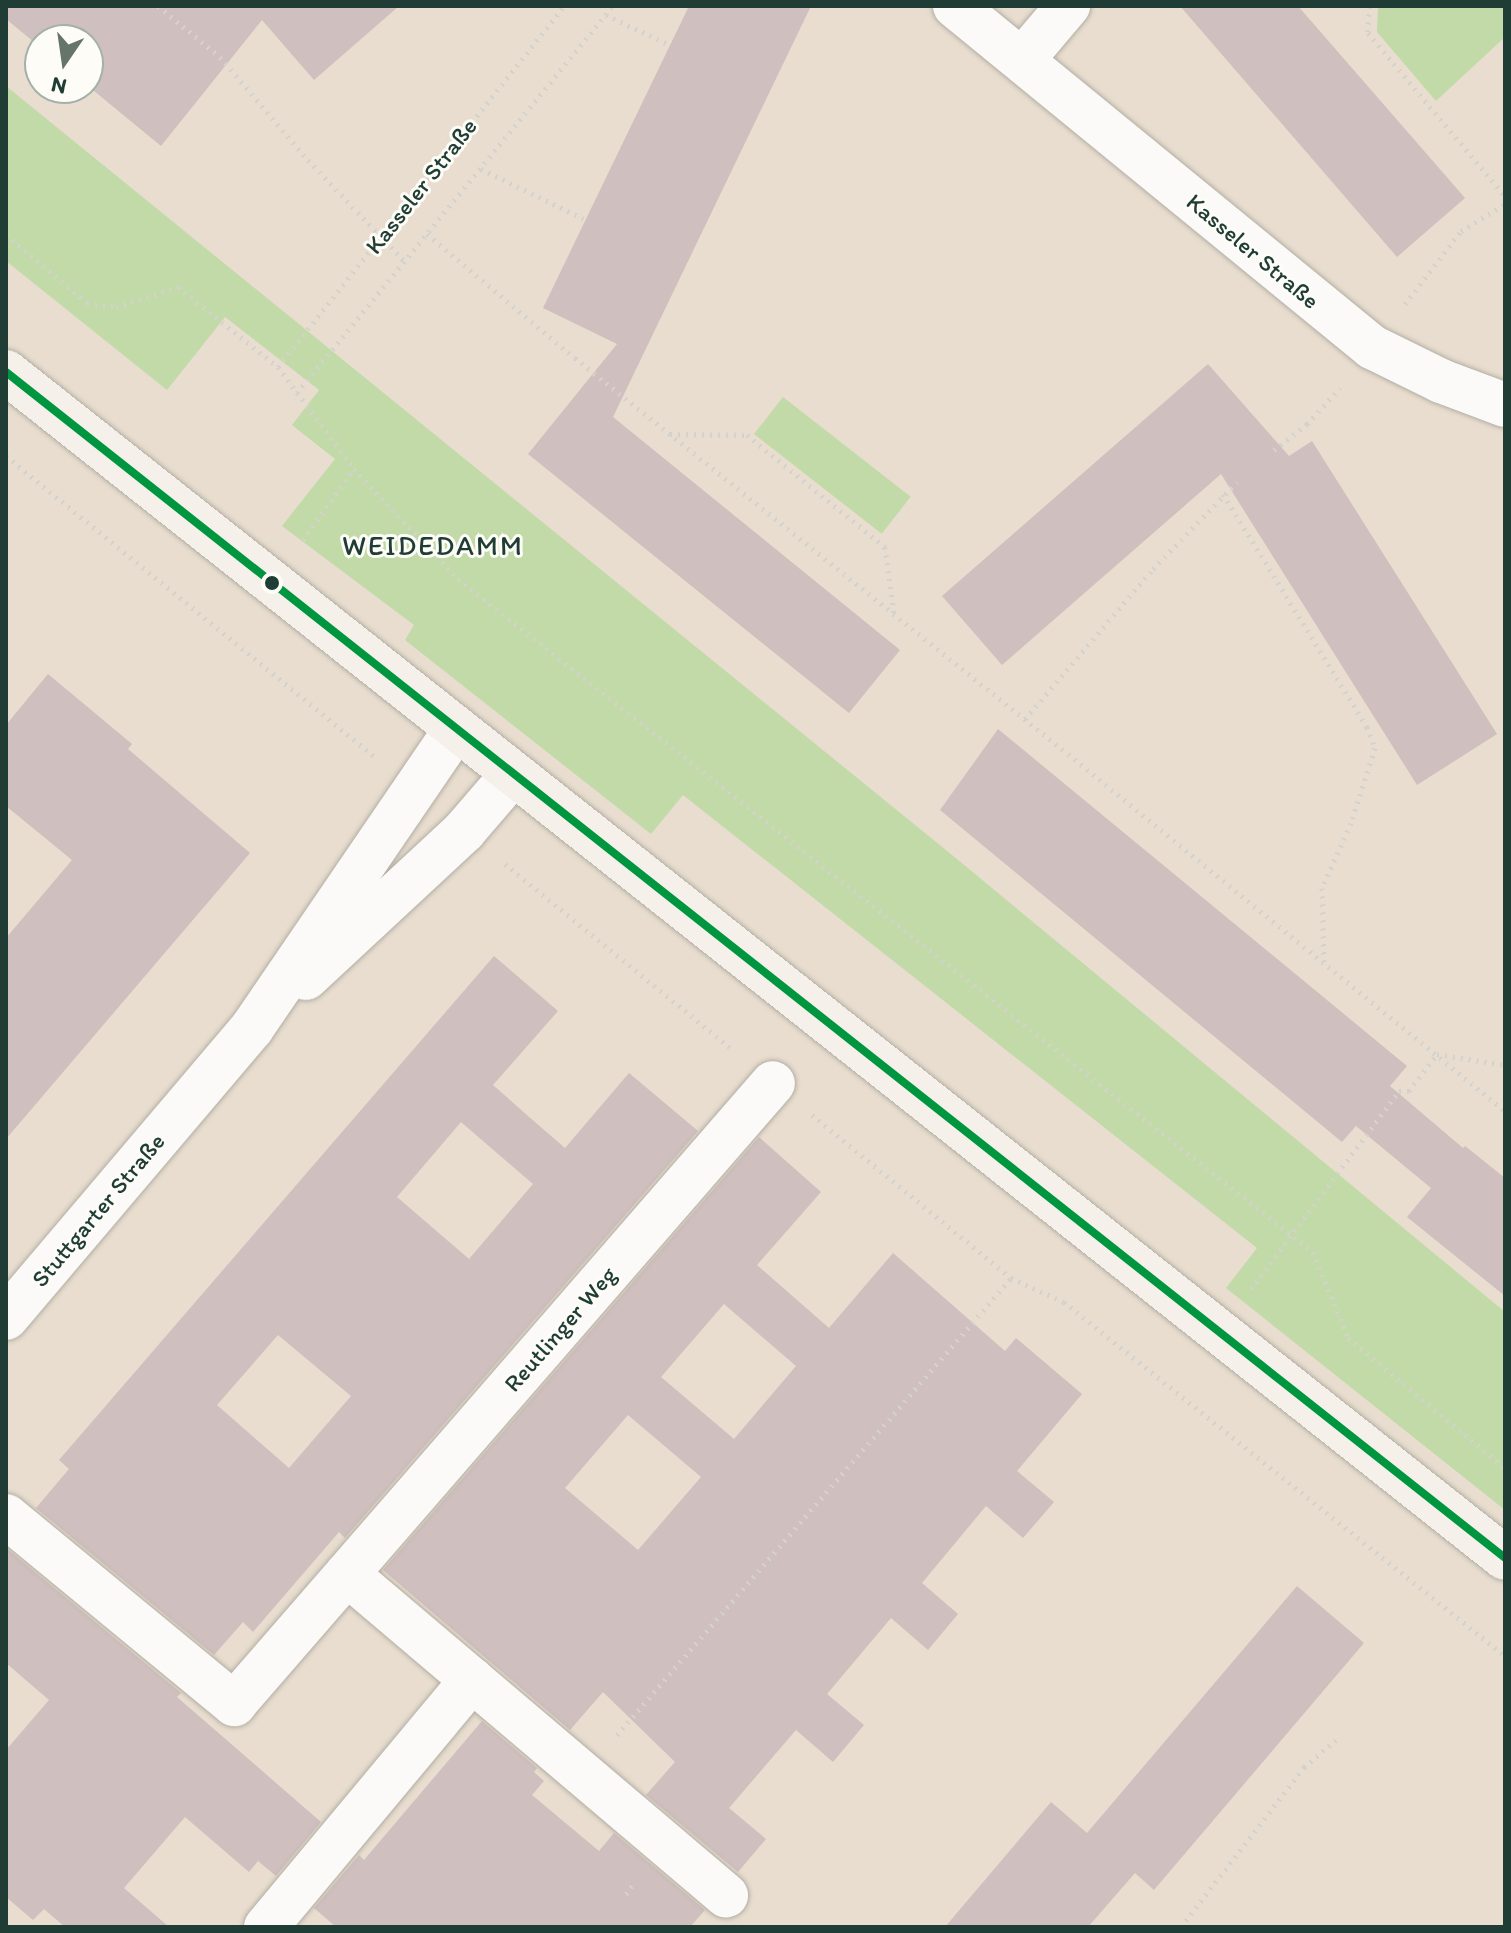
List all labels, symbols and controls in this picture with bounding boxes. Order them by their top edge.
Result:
north arrow [24,24,104,104]
text: N [49,71,69,101]
street label: Kasseler Straße [359,112,483,260]
street label: Kasseler Straße [1181,187,1325,315]
district label: WEIDEDAMM [344,528,522,562]
unlabelled marker [264,575,280,591]
street label: Stuttgarter Straße [25,1127,171,1293]
street label: Reutlinger Weg [498,1261,622,1397]

